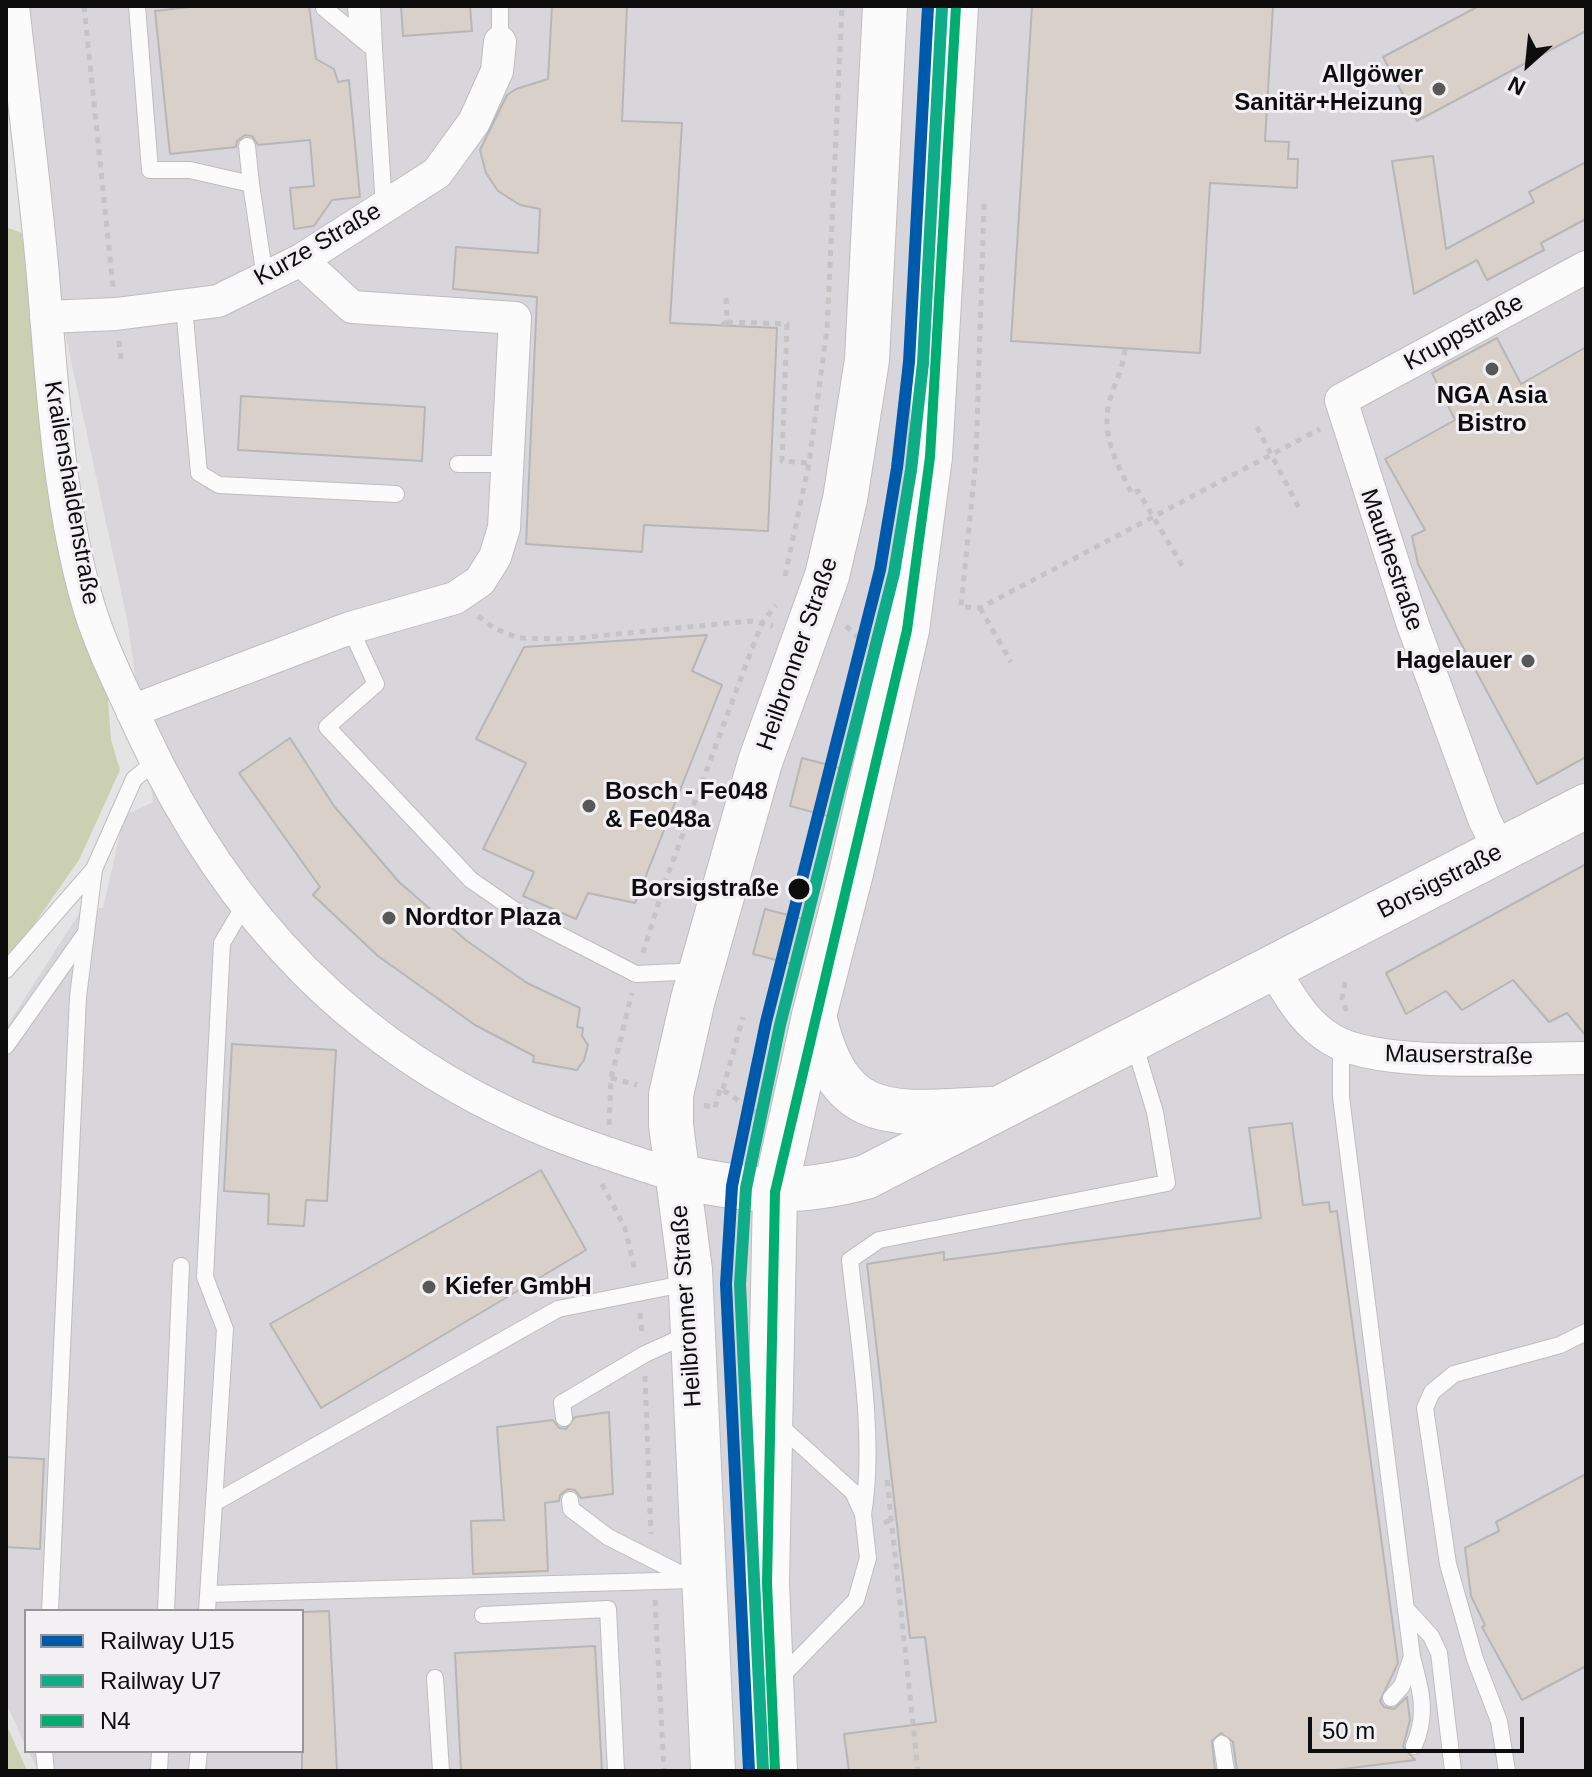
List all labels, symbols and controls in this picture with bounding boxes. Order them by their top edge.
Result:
north arrow [1488,24,1568,104]
place label: Allgöwer Sanitär+Heizung [1234,61,1423,117]
text: N [1504,71,1530,101]
marker: Allgöwer Sanitär+Heizung [1430,80,1448,98]
street label: Kurze Straße [250,197,386,293]
street label: Kruppstraße [1399,288,1529,378]
marker: NGA Asia Bistro [1483,360,1501,378]
street label: Krailenshaldenstraße [37,379,105,607]
place label: NGA Asia Bistro [1437,382,1547,438]
street label: Mauthestraße [1353,485,1429,635]
street label: Heilbronner Straße [751,553,845,755]
place label: Hagelauer [1396,647,1512,675]
marker: Hagelauer [1519,652,1537,670]
place label: Bosch - Fe048 & Fe048a [605,778,768,834]
marker: Bosch - Fe048 & Fe048a [580,797,598,815]
street label: Borsigstraße [1373,838,1507,926]
place label: Borsigstraße [631,875,779,903]
marker: Borsigstraße [786,876,812,902]
place label: Nordtor Plaza [405,904,561,932]
marker: Nordtor Plaza [380,909,398,927]
street label: Mauserstraße [1385,1040,1533,1072]
street label: Heilbronner Straße [666,1204,708,1408]
place label: Kiefer GmbH [445,1273,592,1301]
marker: Kiefer GmbH [420,1278,438,1296]
legend [24,1609,304,1753]
text: Railway U15 [100,1627,235,1654]
text: Railway U7 [100,1667,221,1694]
scale bar [1312,1701,1528,1751]
text: N4 [100,1707,131,1734]
text: 50 m [1322,1717,1375,1744]

